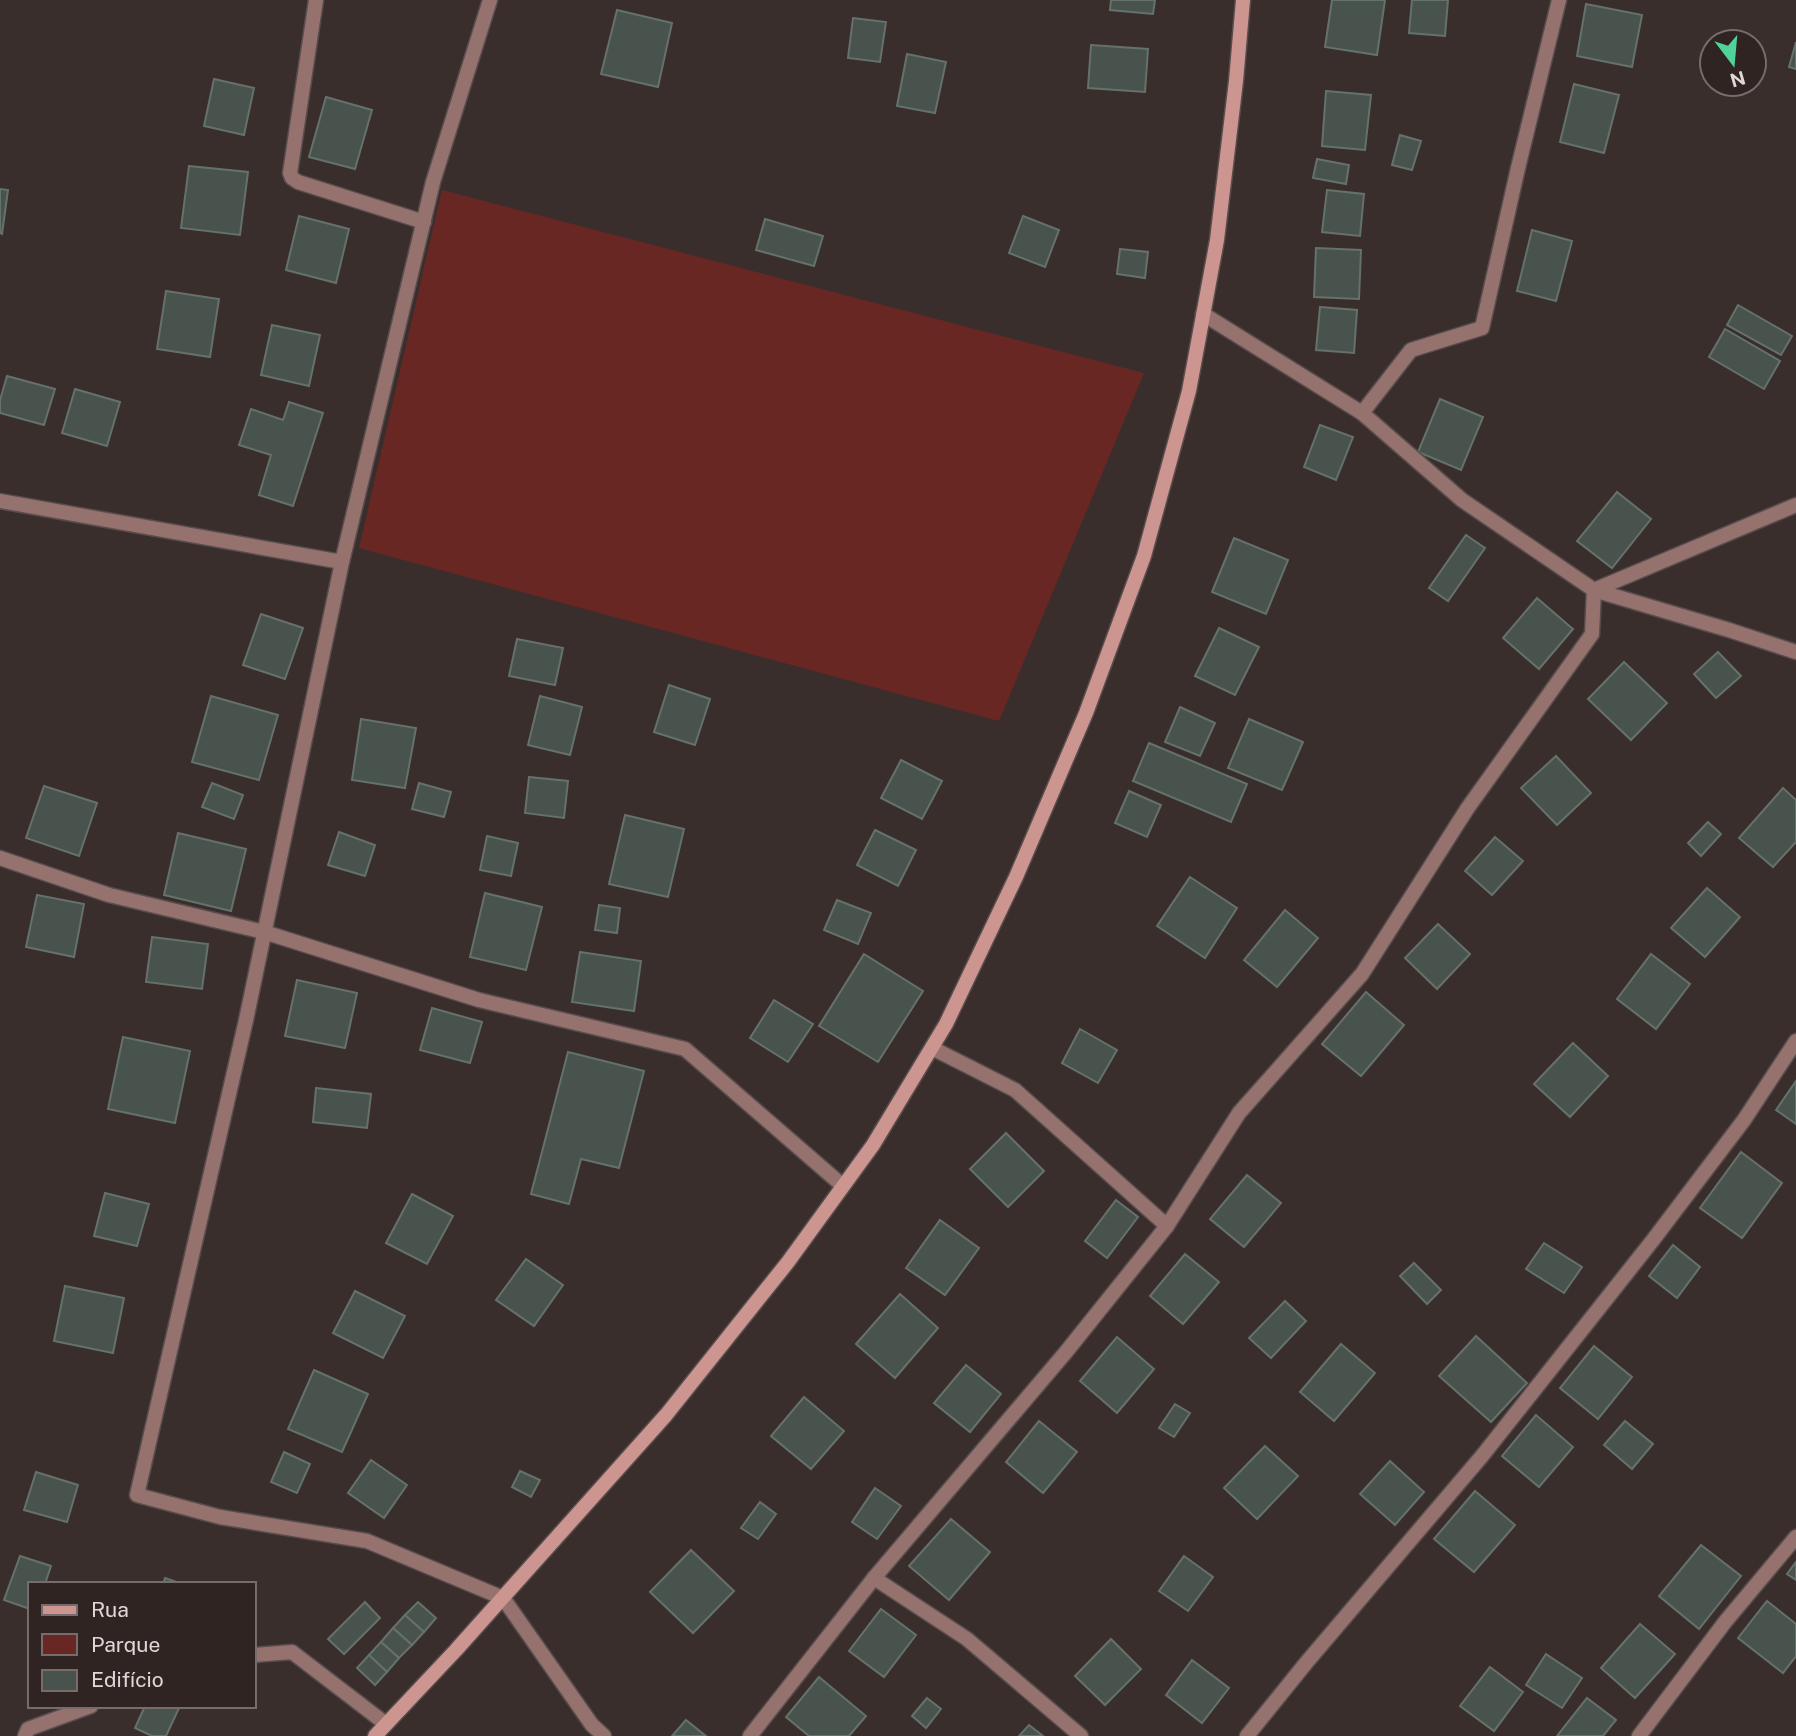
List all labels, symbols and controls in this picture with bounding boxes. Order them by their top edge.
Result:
north arrow [1698,28,1768,98]
text: N [1728,67,1748,92]
legend [28,1582,256,1708]
text: Rua [91,1597,129,1622]
text: Parque [91,1632,160,1657]
text: Edifício [91,1667,164,1692]

